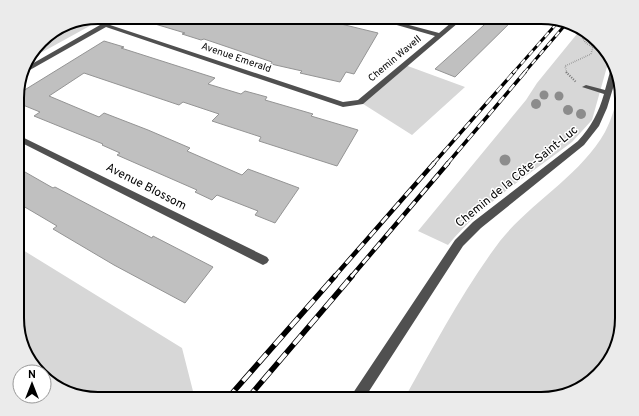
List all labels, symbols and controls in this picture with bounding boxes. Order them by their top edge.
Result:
street label: Chemin Wavell [366,33,424,85]
street label: Avenue Emerald [199,40,273,76]
street label: Chemin de la Côte-Saint-Luc [452,123,582,231]
street label: Avenue Blossom [103,160,189,214]
north arrow [12,364,52,404]
text: N [28,368,36,382]

